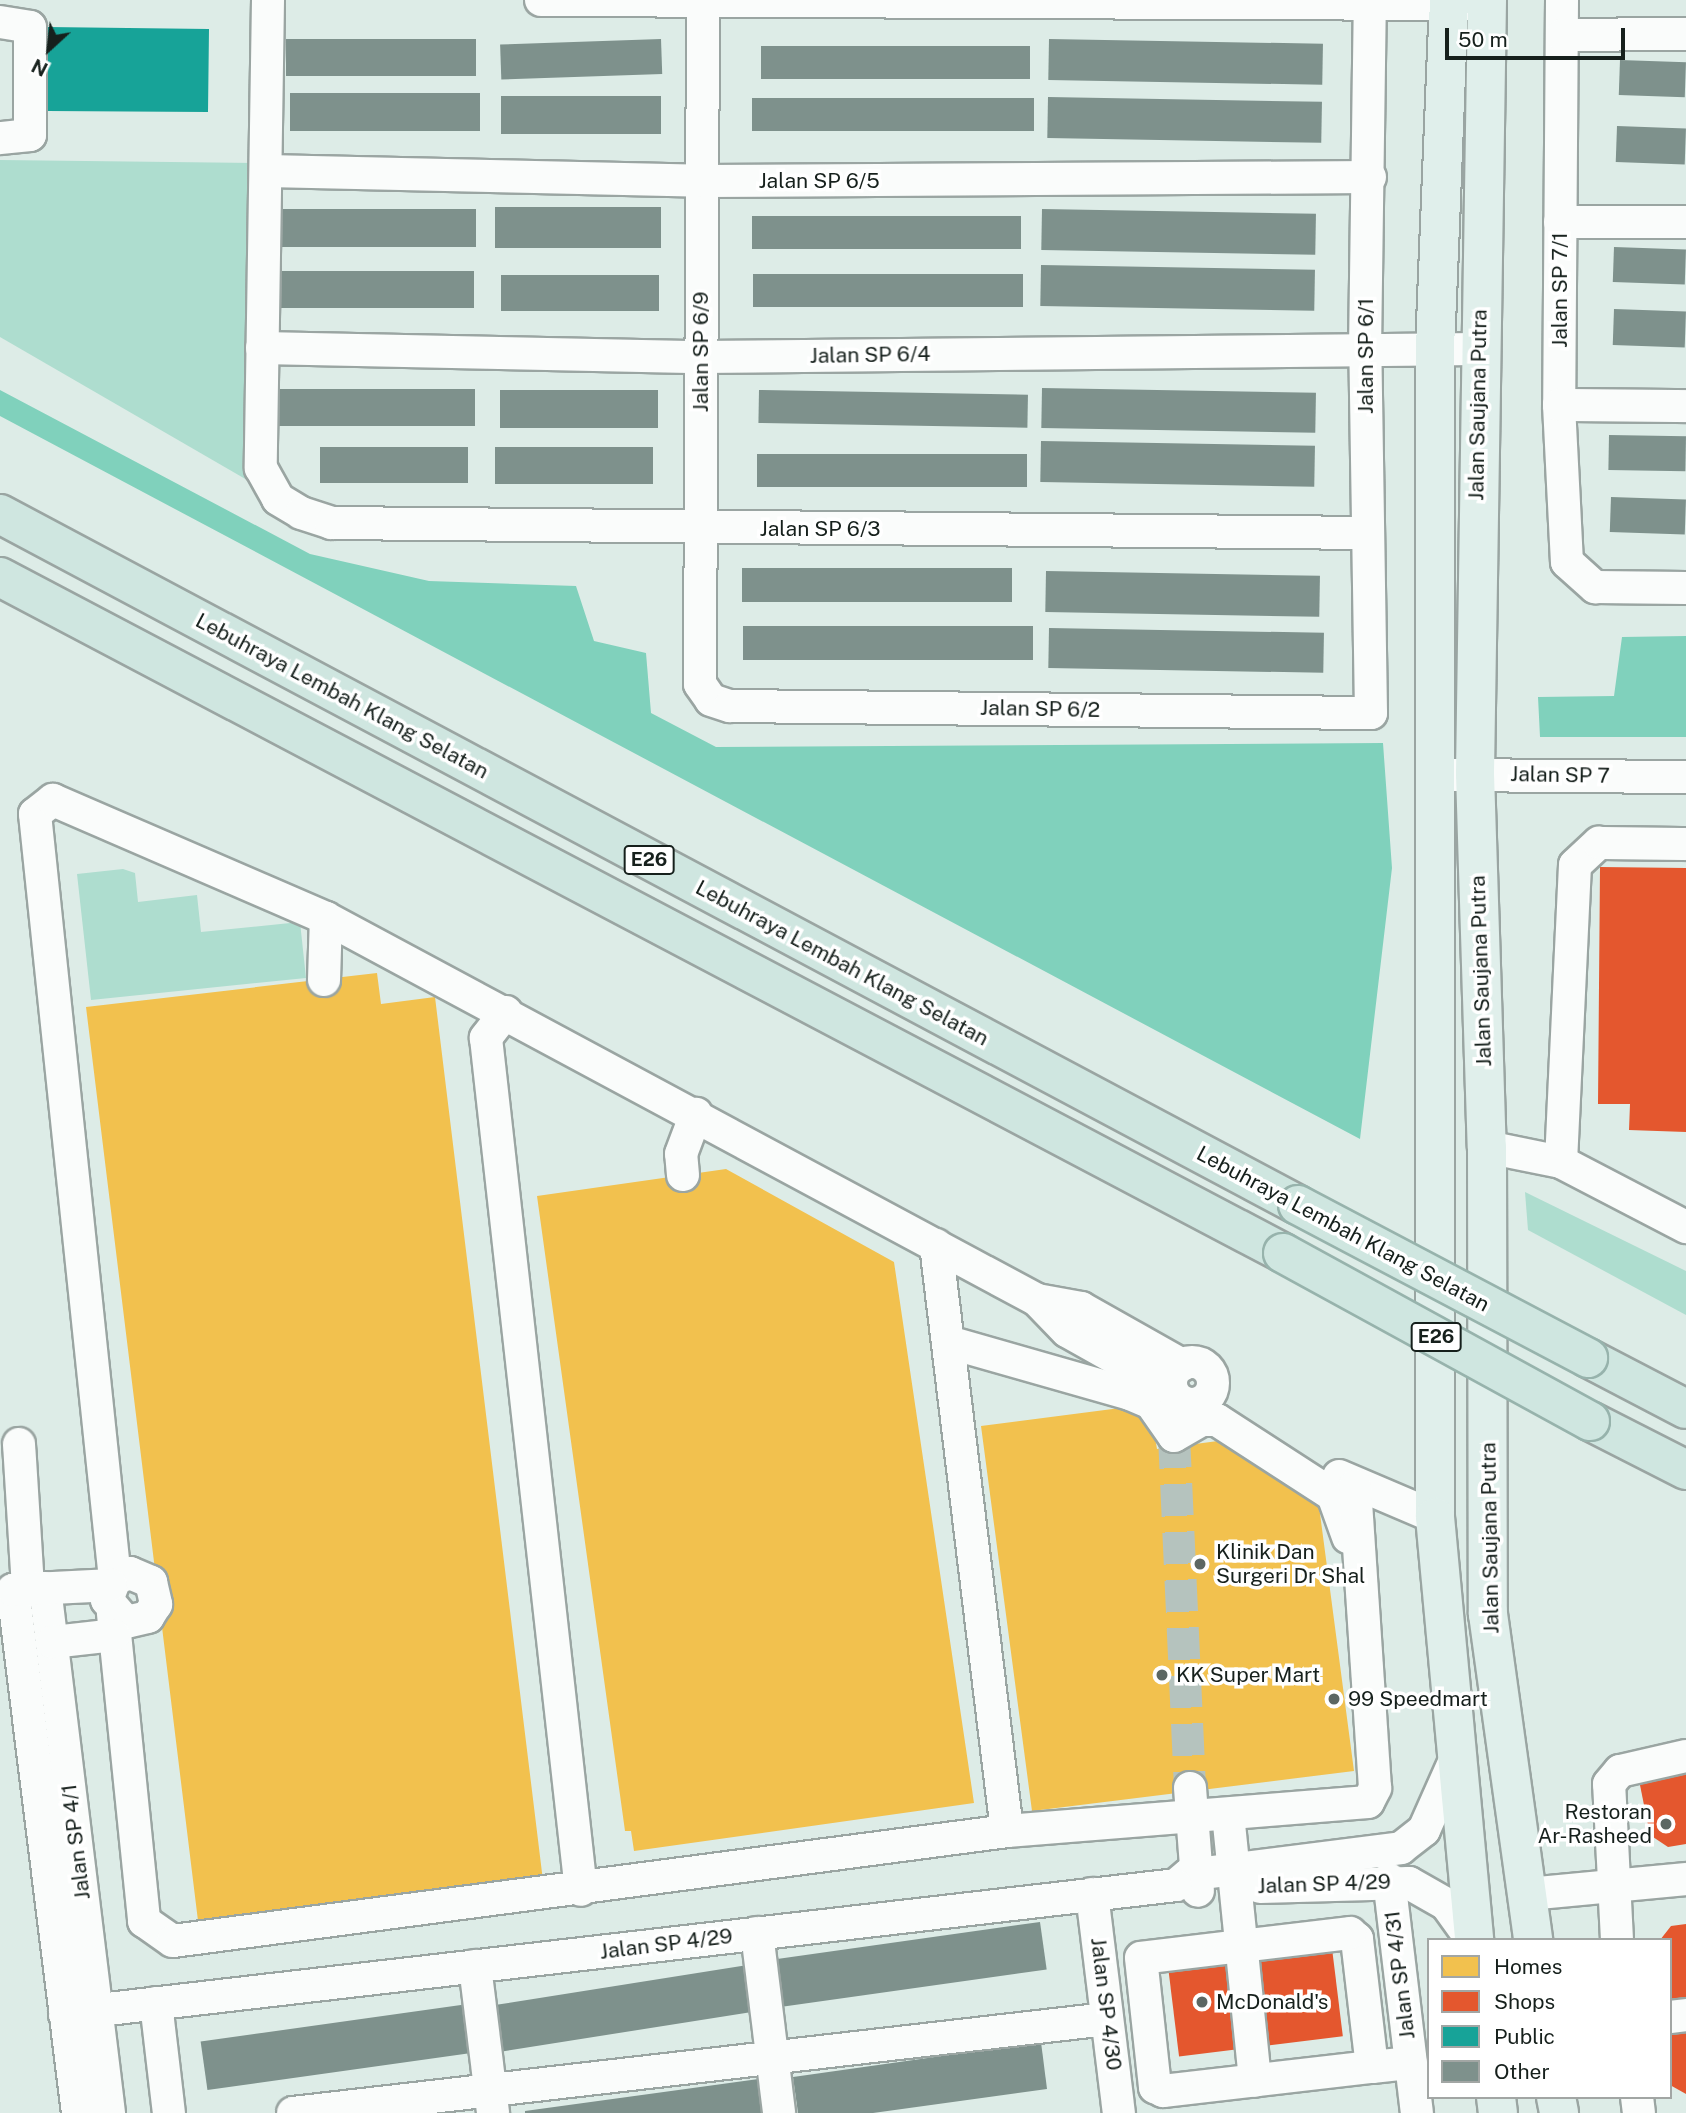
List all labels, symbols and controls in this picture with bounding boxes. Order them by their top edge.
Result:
north arrow [14,14,84,84]
scale bar [1448,14,1628,58]
text: 50 m [1458,27,1508,52]
text: N [28,55,51,81]
street label: Jalan SP 6/5 [758,168,880,194]
street label: Jalan SP 7/1 [1547,232,1573,348]
street label: Jalan SP 6/9 [688,292,714,412]
street label: Jalan SP 6/1 [1353,298,1379,414]
street label: Jalan Saujana Putra [1464,309,1492,501]
street label: Jalan SP 6/4 [809,341,931,369]
street label: Jalan SP 6/3 [760,516,880,542]
street label: Lebuhraya Lembah Klang Selatan [191,608,493,784]
street label: Jalan SP 6/2 [980,695,1100,723]
street label: Jalan SP 7 [1510,762,1610,788]
road number: E26 [623,845,675,876]
street label: Lebuhraya Lembah Klang Selatan [691,875,993,1051]
street label: Jalan Saujana Putra [1465,875,1497,1067]
street label: Lebuhraya Lembah Klang Selatan [1192,1141,1494,1317]
road number: E26 [1410,1322,1462,1352]
street label: Jalan Saujana Putra [1476,1442,1504,1634]
place label: Klinik Dan Surgeri Dr Shal [1216,1539,1365,1589]
marker: Klinik Dan Surgeri Dr Shal [1190,1554,1210,1574]
place label: KK Super Mart [1176,1662,1320,1688]
marker: KK Super Mart [1154,1667,1170,1683]
place label: 99 Speedmart [1348,1686,1488,1712]
marker: 99 Speedmart [1326,1691,1342,1707]
street label: Jalan SP 4/1 [56,1783,96,1901]
place label: Restoran Ar-Rasheed [1537,1799,1652,1849]
marker: Restoran Ar-Rasheed [1658,1816,1674,1832]
street label: Jalan SP 4/29 [1257,1869,1391,1899]
street label: Jalan SP 4/31 [1380,1909,1420,2041]
street label: Jalan SP 4/29 [598,1923,734,1965]
street label: Jalan SP 4/30 [1085,1936,1127,2072]
legend [1427,1938,1672,2099]
text: Homes [1494,1954,1562,1979]
place label: McDonald's [1216,1989,1328,2015]
text: Shops [1494,1989,1555,2014]
marker: McDonald's [1194,1994,1210,2010]
text: Public [1494,2024,1555,2049]
text: Other [1494,2059,1550,2084]

